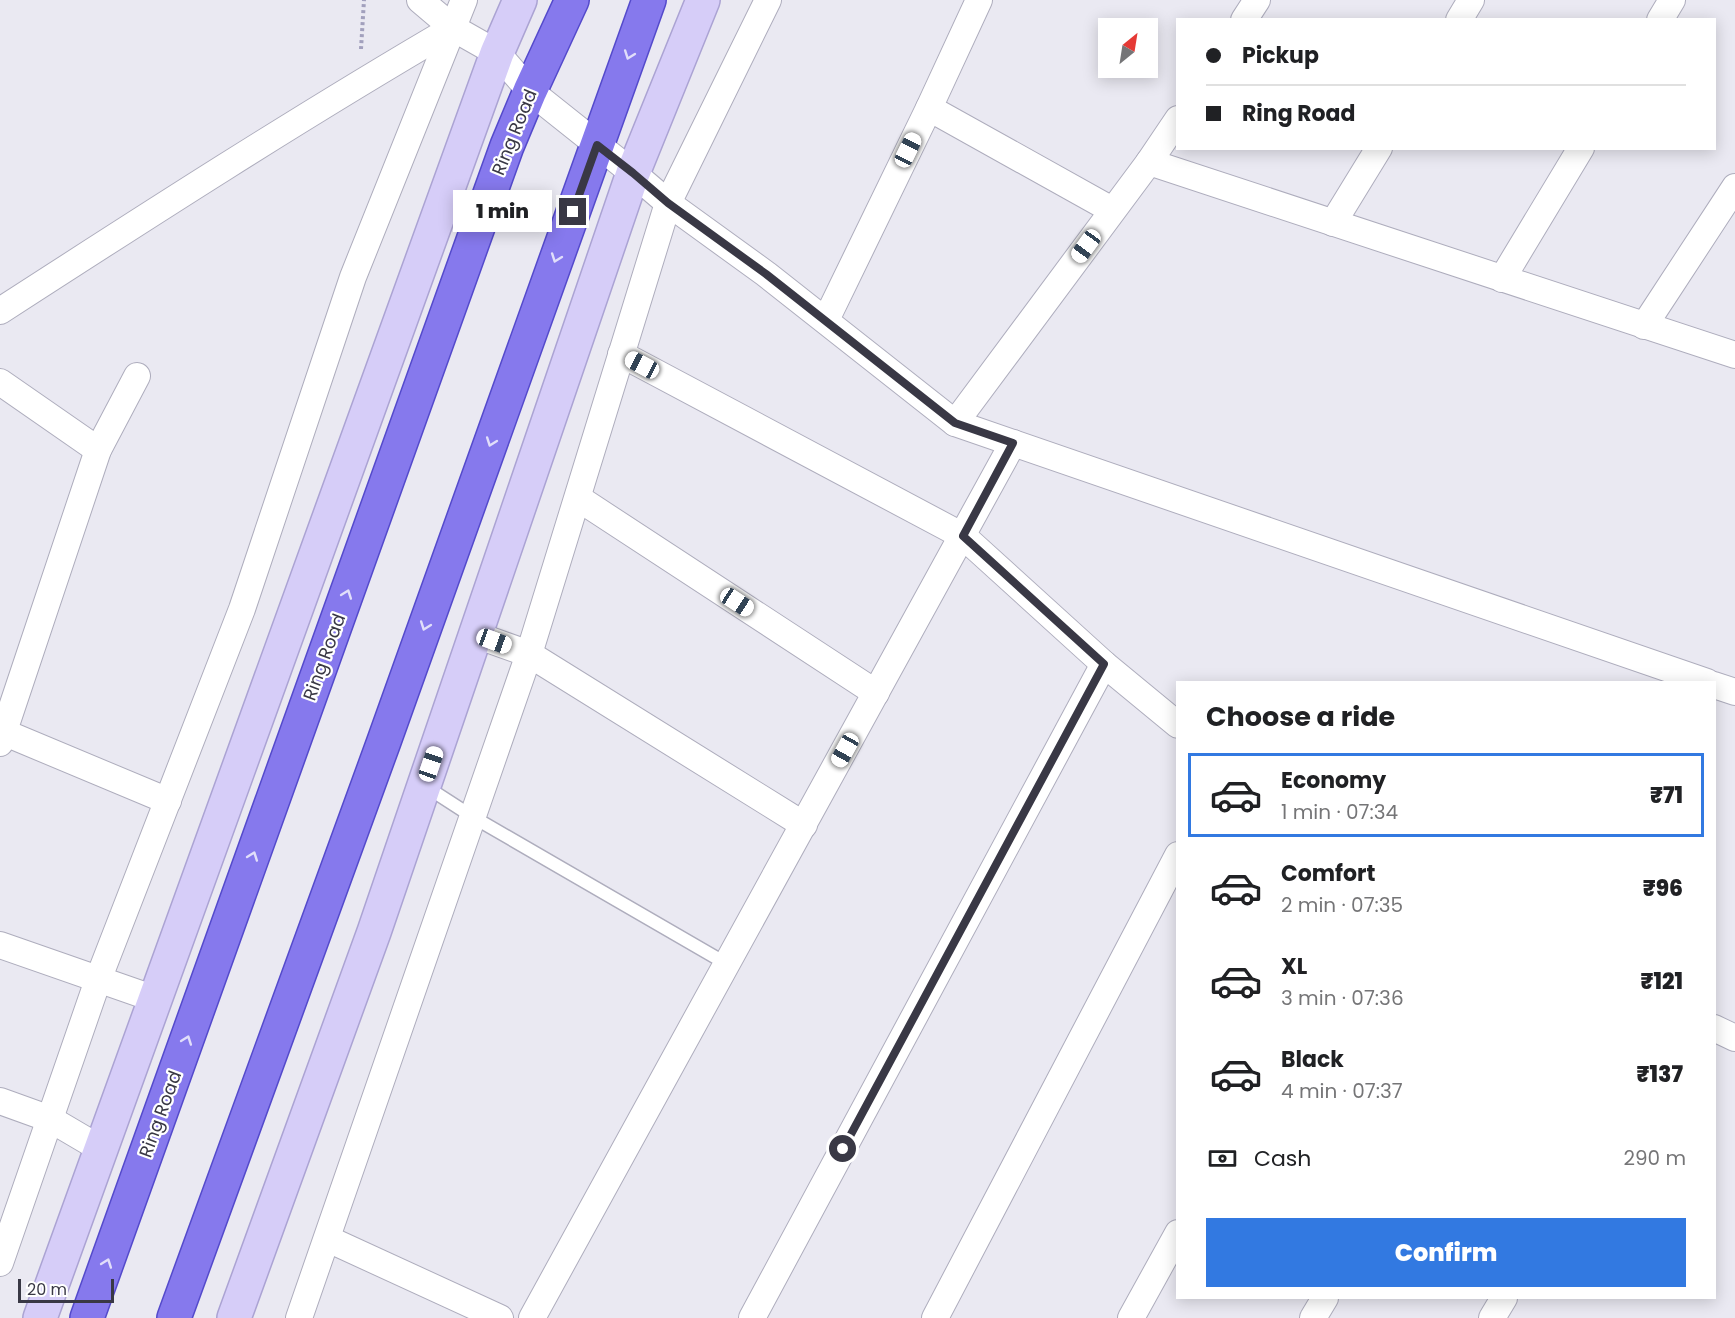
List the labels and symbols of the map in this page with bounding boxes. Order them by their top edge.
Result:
north arrow [1098,18,1158,78]
one-way arrow [623,49,636,60]
street label: Ring Road [485,85,543,179]
car [892,130,924,170]
callout: 1 min [453,191,552,233]
route end [559,198,586,225]
car [1068,226,1104,266]
one-way arrow [551,253,564,263]
car [622,349,662,381]
one-way arrow [485,436,498,447]
car [717,585,757,619]
one-way arrow [339,589,352,600]
street label: Ring Road [297,610,351,704]
one-way arrow [420,620,433,631]
car [474,626,514,656]
car [828,730,862,770]
car [417,744,445,784]
one-way arrow [245,851,258,862]
one-way arrow [179,1035,192,1046]
street label: Ring Road [133,1067,187,1161]
route start [829,1135,856,1162]
one-way arrow [99,1258,112,1269]
scale bar [18,1276,114,1304]

